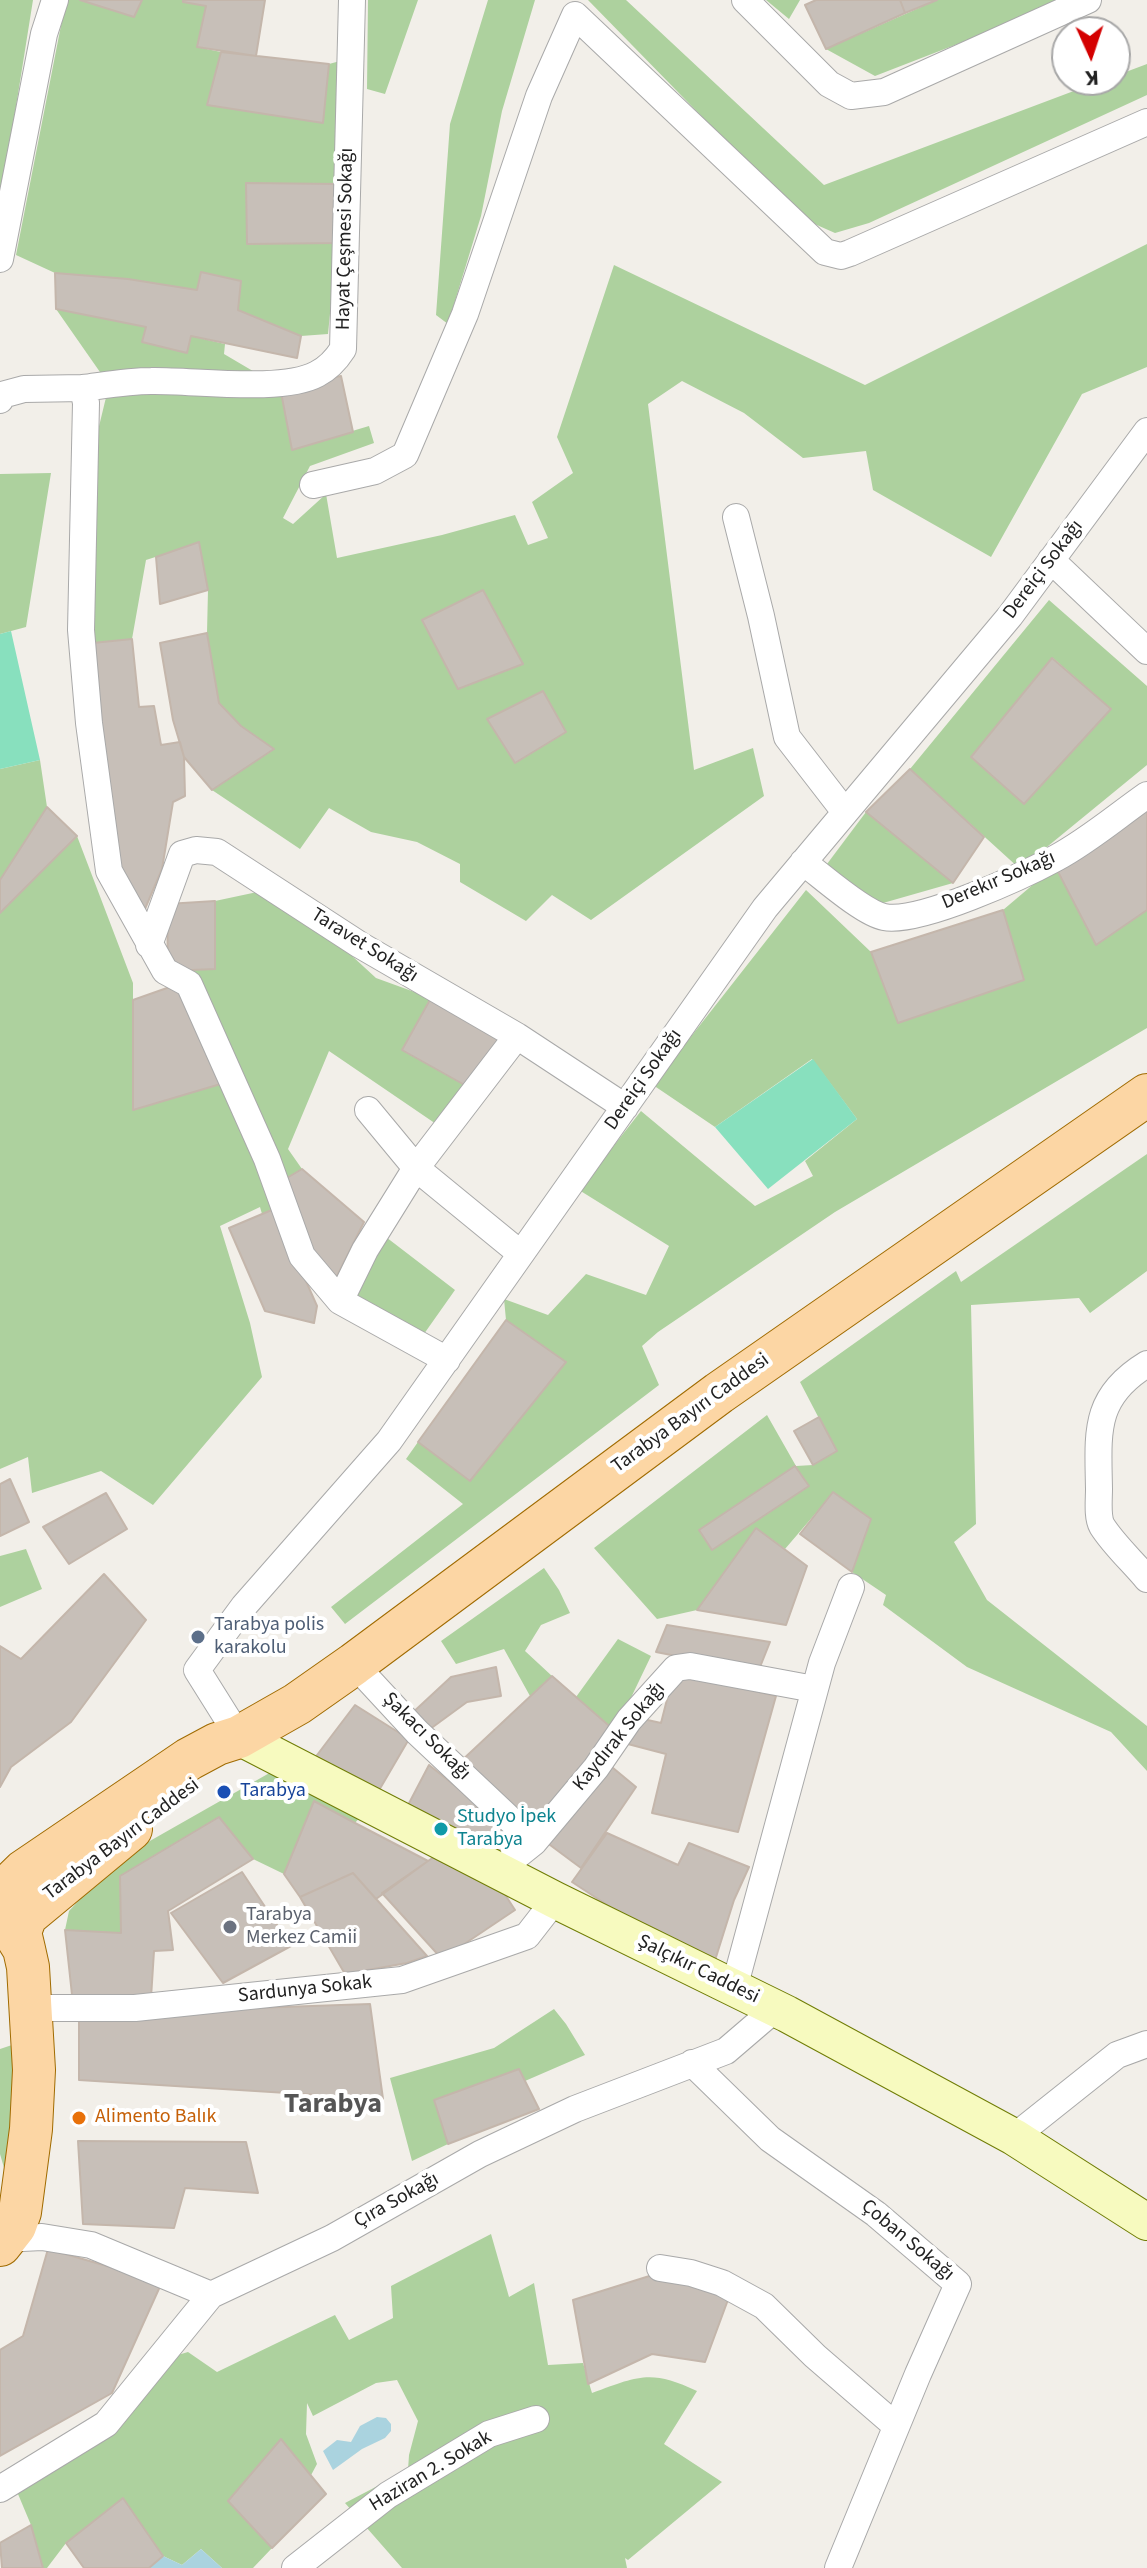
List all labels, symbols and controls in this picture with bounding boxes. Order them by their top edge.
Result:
north arrow [1051,16,1131,96]
text: K [1085,62,1100,94]
street label: Hayat Çeşmesi Sokağı [332,148,360,330]
street label: Dereiçi Sokağı [999,516,1089,624]
street label: Derekır Sokağı [939,846,1059,916]
street label: Taravet Sokağı [306,904,422,988]
street label: Dereiçi Sokağı [600,1025,688,1135]
street label: Tarabya Bayırı Caddesi [608,1349,774,1479]
place label: Tarabya polis karakolu [214,1614,324,1661]
marker: Tarabya polis karakolu [189,1628,207,1646]
street label: Kaydırak Sokağı [569,1677,671,1797]
street label: Şakacı Sokağı [377,1688,475,1786]
street label: Tarabya Bayırı Caddesi [39,1774,205,1906]
place label: Tarabya [240,1780,306,1804]
marker: Tarabya [215,1783,233,1801]
place label: Studyo İpek Tarabya [457,1806,556,1853]
marker: Studyo İpek Tarabya [432,1820,450,1838]
place label: Tarabya Merkez Camii [246,1904,357,1951]
marker: Tarabya Merkez Camii [221,1918,239,1936]
street label: Şalçıkır Caddesi [633,1930,763,2010]
street label: Sardunya Sokak [237,1971,373,2009]
district label: Tarabya [284,2089,382,2123]
place label: Alimento Balık [95,2106,216,2130]
marker: Alimento Balık [70,2109,88,2127]
street label: Çıra Sokağı [350,2168,444,2234]
street label: Çoban Sokağı [855,2195,959,2287]
street label: Haziran 2. Sokak [366,2426,496,2518]

